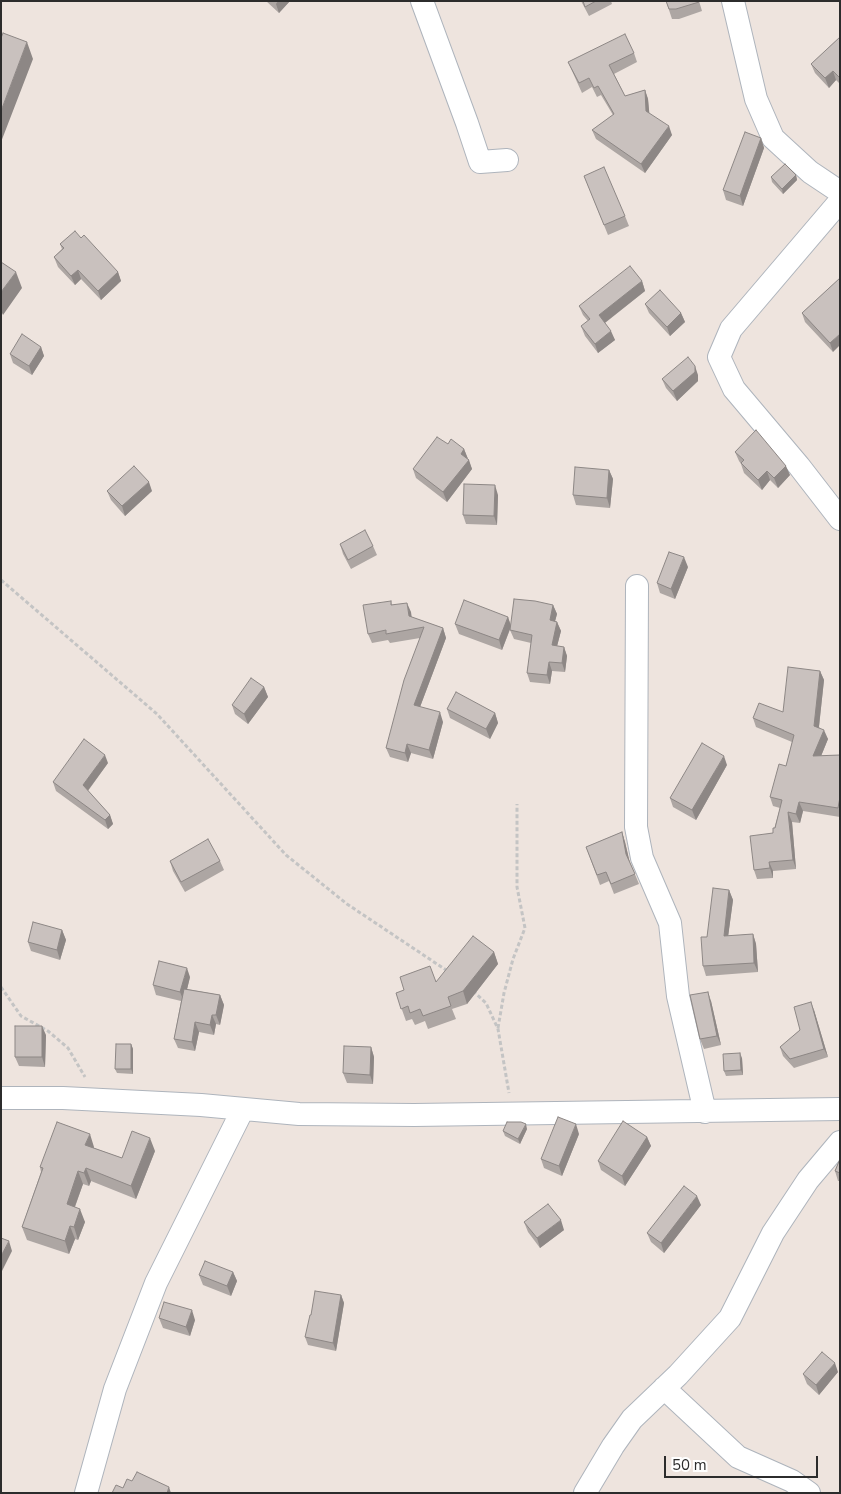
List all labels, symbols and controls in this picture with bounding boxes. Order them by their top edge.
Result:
scale bar [666,1446,820,1478]
text: 50 m [672,1455,707,1475]

